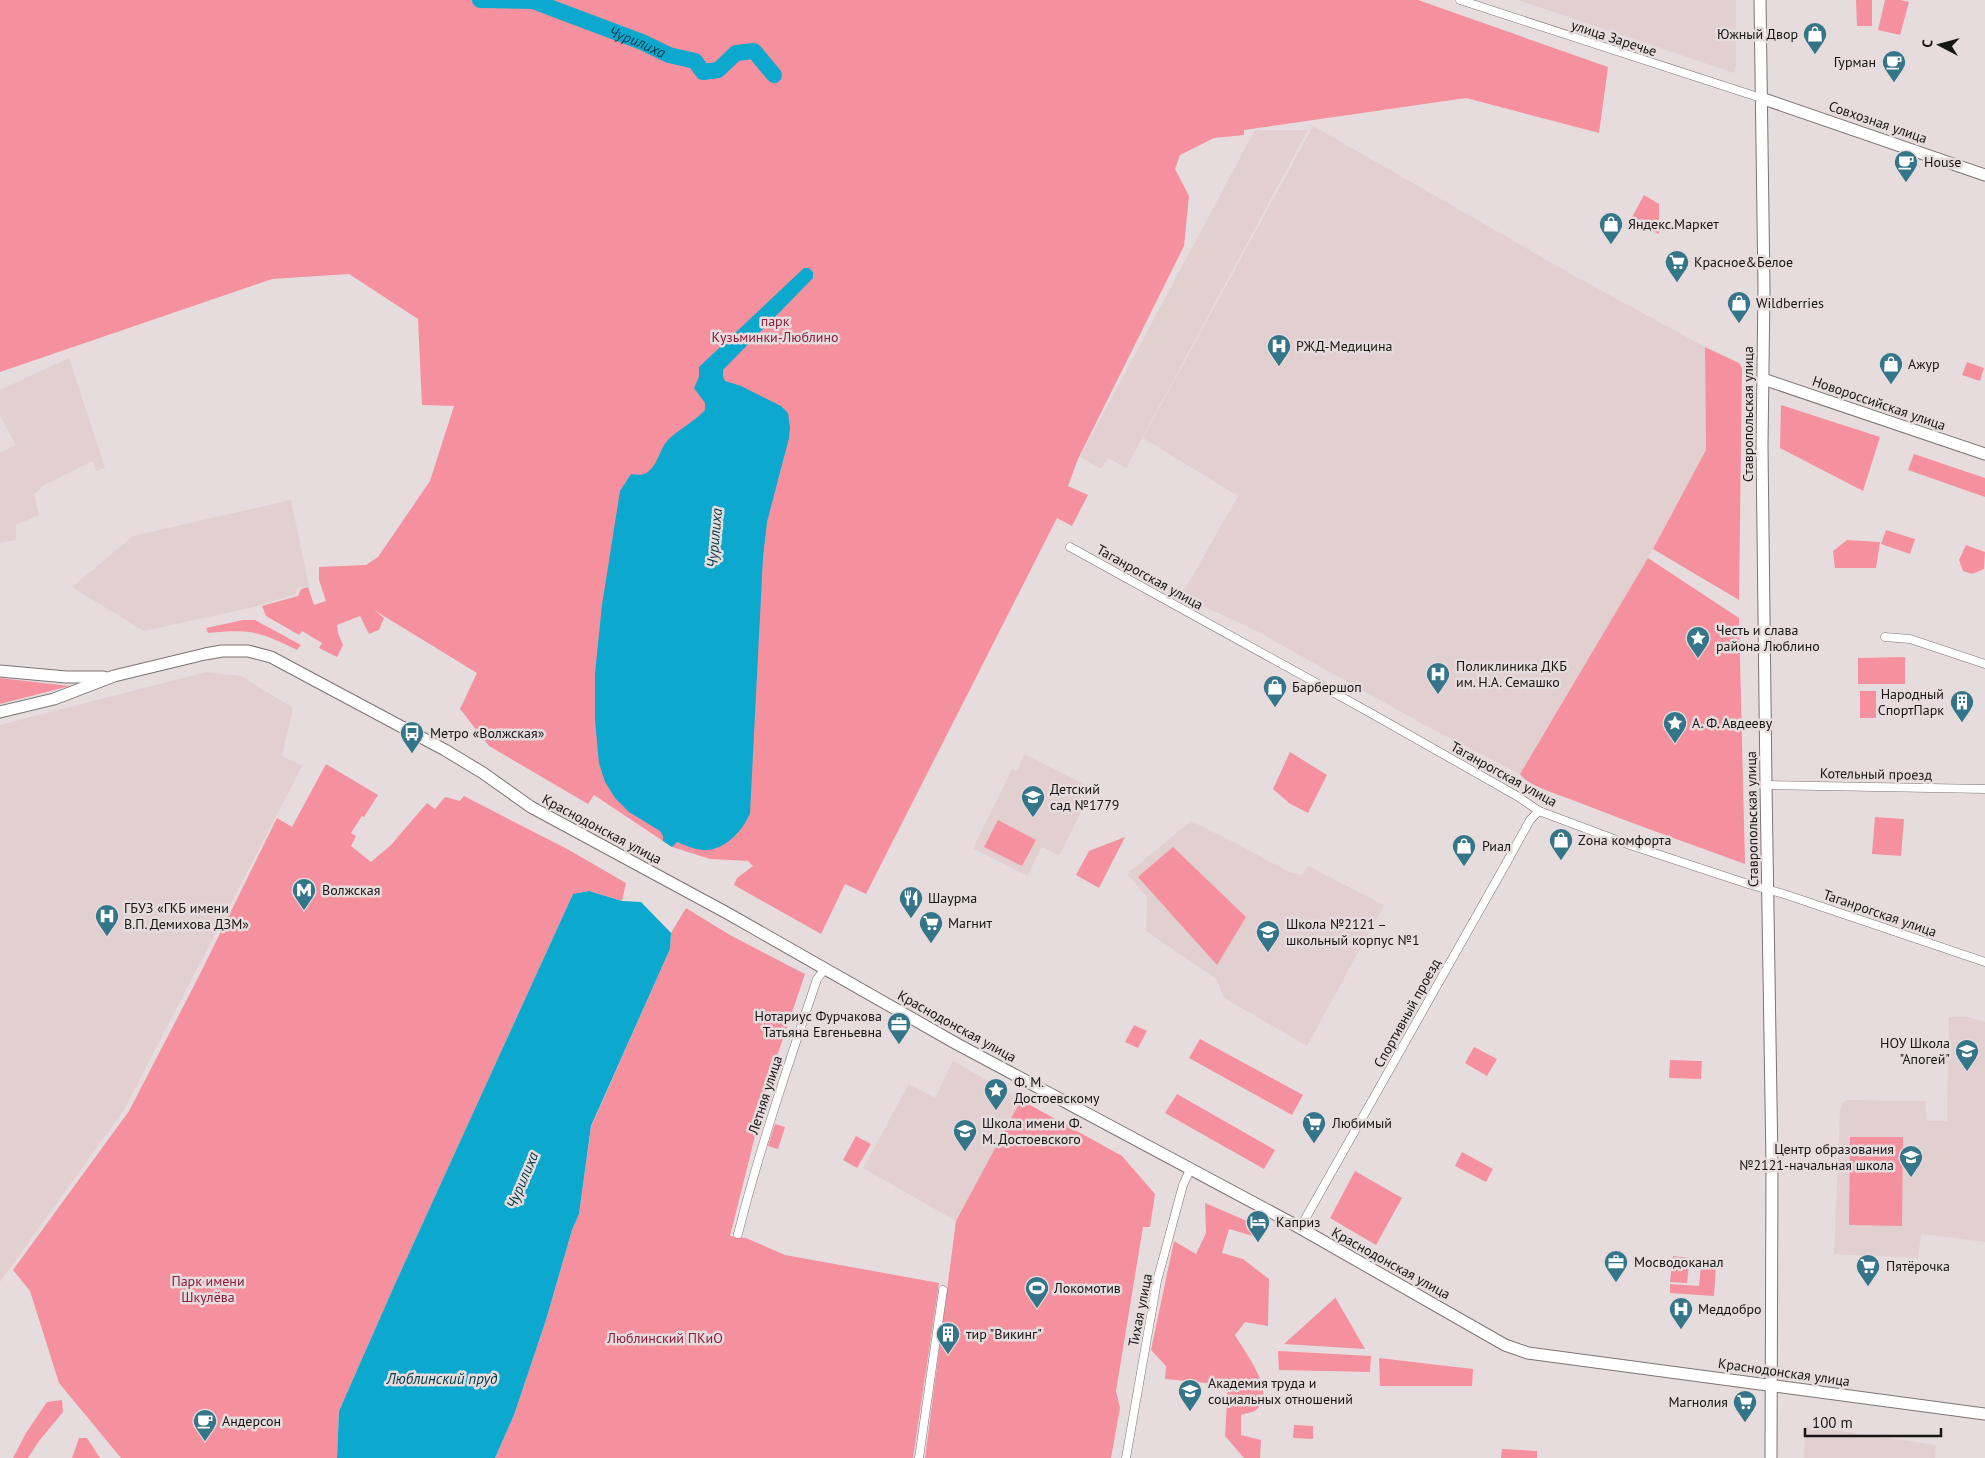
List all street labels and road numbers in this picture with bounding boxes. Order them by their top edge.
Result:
street label: улица Заречье [1569,16,1659,60]
street label: Совхозная улица [1826,97,1930,147]
street label: Ставропольская улица [1739,346,1757,482]
street label: Новороссийская улица [1810,372,1948,434]
street label: Таганрогская улица [1094,540,1206,614]
street label: Таганрогская улица [1448,737,1560,811]
street label: Ставропольская улица [1742,751,1762,887]
street label: Котельный проезд [1820,764,1933,784]
street label: Краснодонская улица [539,790,665,868]
street label: Таганрогская улица [1821,885,1939,941]
street label: Спортивный проезд [1370,955,1445,1071]
street label: Краснодонская улица [894,986,1020,1066]
street label: Летняя улица [744,1053,786,1138]
street label: Краснодонская улица [1328,1223,1454,1303]
street label: Тихая улица [1124,1272,1156,1348]
street label: Краснодонская улица [1717,1354,1851,1390]

